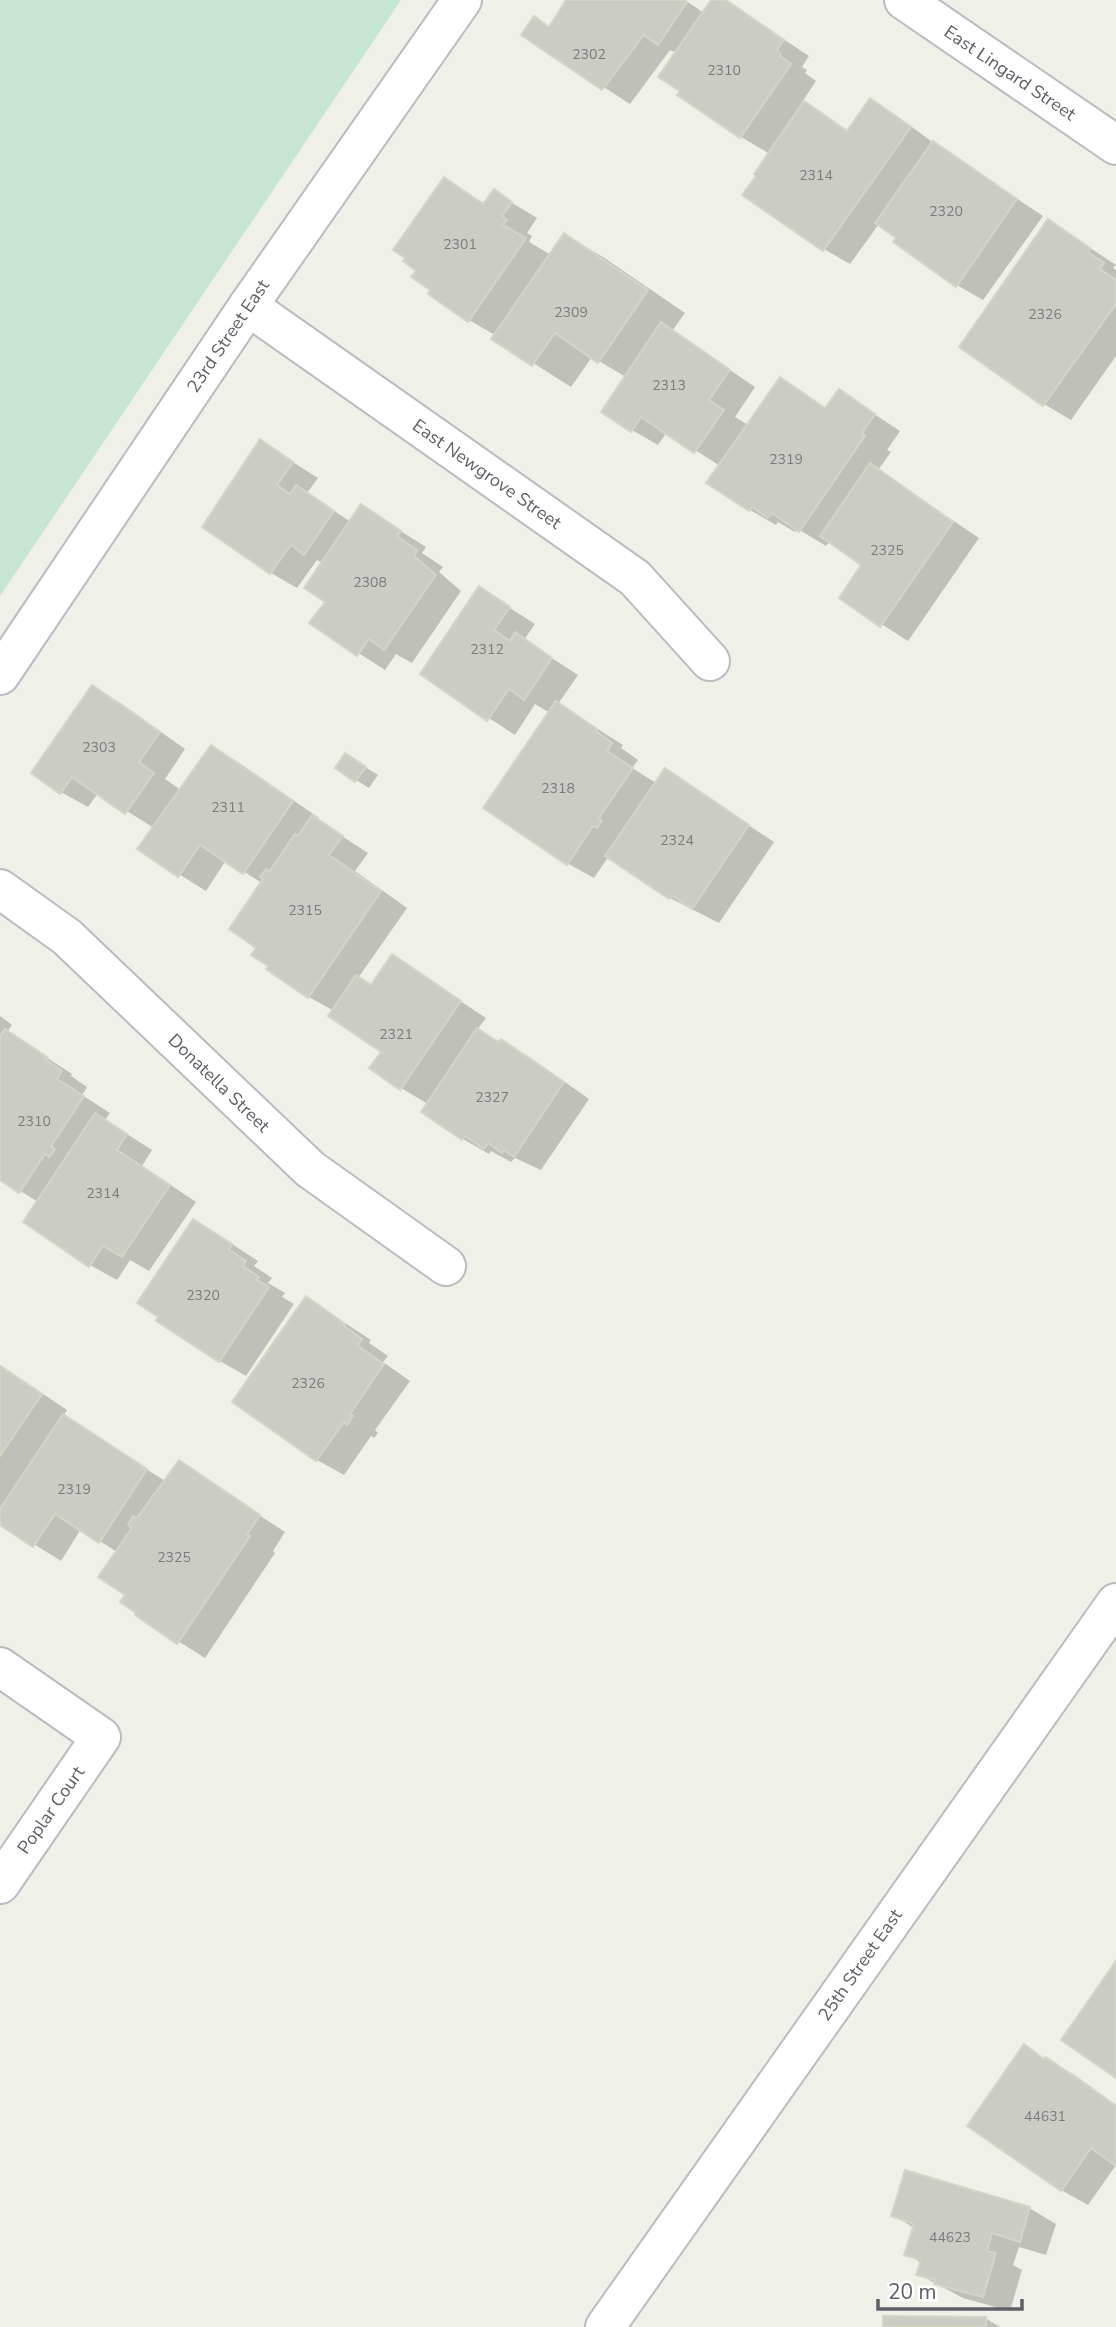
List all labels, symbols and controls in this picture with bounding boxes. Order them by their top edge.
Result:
street label: East Lingard Street [939,20,1081,126]
house number: 2302 [572,45,606,64]
house number: 2310 [707,61,741,80]
house number: 2314 [799,166,833,185]
house number: 2320 [929,202,963,221]
house number: 2301 [443,235,477,254]
street label: 23rd Street East [181,274,275,397]
house number: 2309 [554,303,588,322]
house number: 2326 [1028,305,1062,324]
house number: 2313 [652,376,686,395]
street label: East Newgrove Street [408,414,567,535]
house number: 2319 [769,450,803,469]
house number: 2325 [870,541,904,560]
house number: 2308 [353,573,387,592]
house number: 2312 [470,640,504,659]
house number: 2303 [82,738,116,757]
house number: 2318 [541,779,575,798]
house number: 2311 [211,798,245,817]
house number: 2324 [660,831,694,850]
house number: 2315 [288,901,322,920]
house number: 2321 [379,1025,413,1044]
street label: Donatella Street [163,1028,276,1138]
house number: 2327 [475,1088,509,1107]
house number: 2310 [17,1112,51,1131]
house number: 2314 [86,1184,120,1203]
house number: 2320 [186,1286,220,1305]
house number: 2326 [291,1374,325,1393]
house number: 2319 [57,1480,91,1499]
house number: 2325 [157,1548,191,1567]
street label: Poplar Court [12,1761,91,1859]
street label: 25th Street East [813,1904,908,2026]
house number: 44631 [1024,2107,1066,2126]
house number: 44623 [929,2228,971,2247]
scale bar [878,2268,1021,2312]
text: 20 m [888,2278,937,2306]

